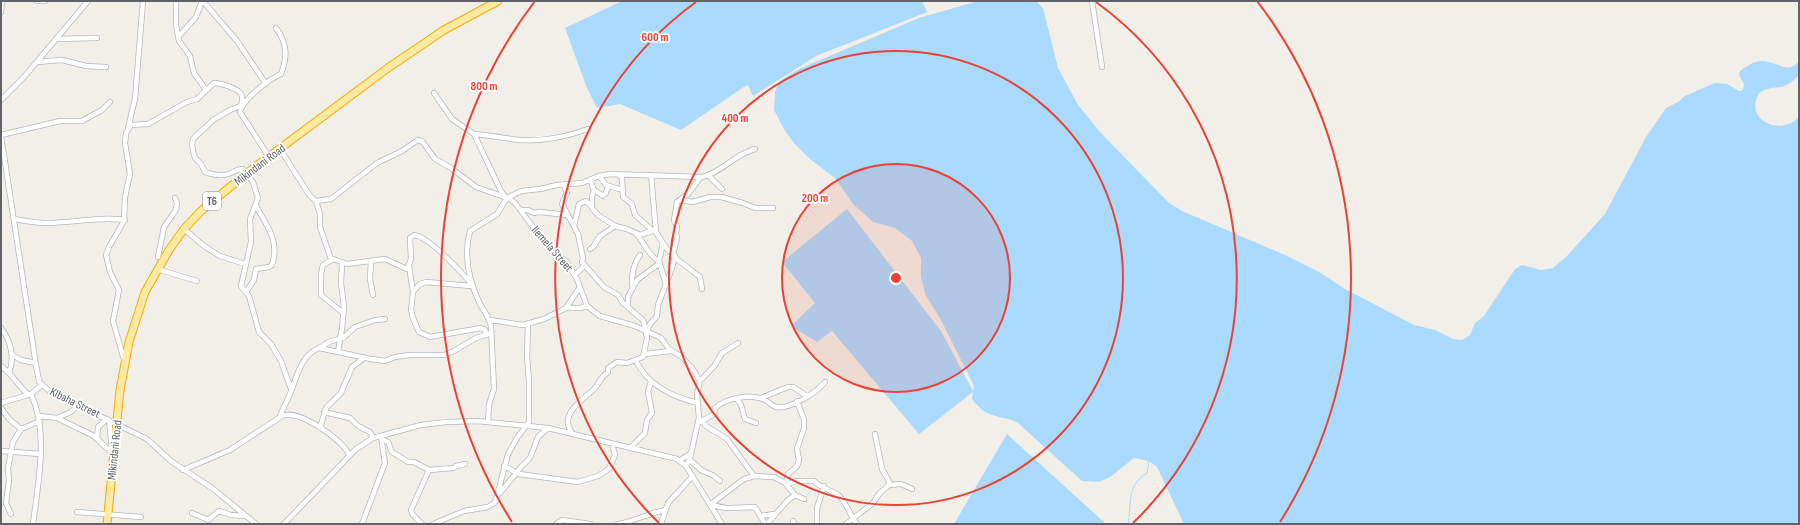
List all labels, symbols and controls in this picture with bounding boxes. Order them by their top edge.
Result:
text: 600 m [642,30,668,45]
text: 800 m [471,79,497,94]
text: 400 m [722,111,748,126]
street label: Mikindani Road [231,141,289,189]
text: 200 m [802,191,828,206]
road number: T6 [203,192,221,210]
street label: Ilemela Street [528,223,576,275]
centre of rings [889,271,903,285]
street label: KIbaha Street [47,384,103,422]
street label: Mikindani Road [104,419,126,481]

